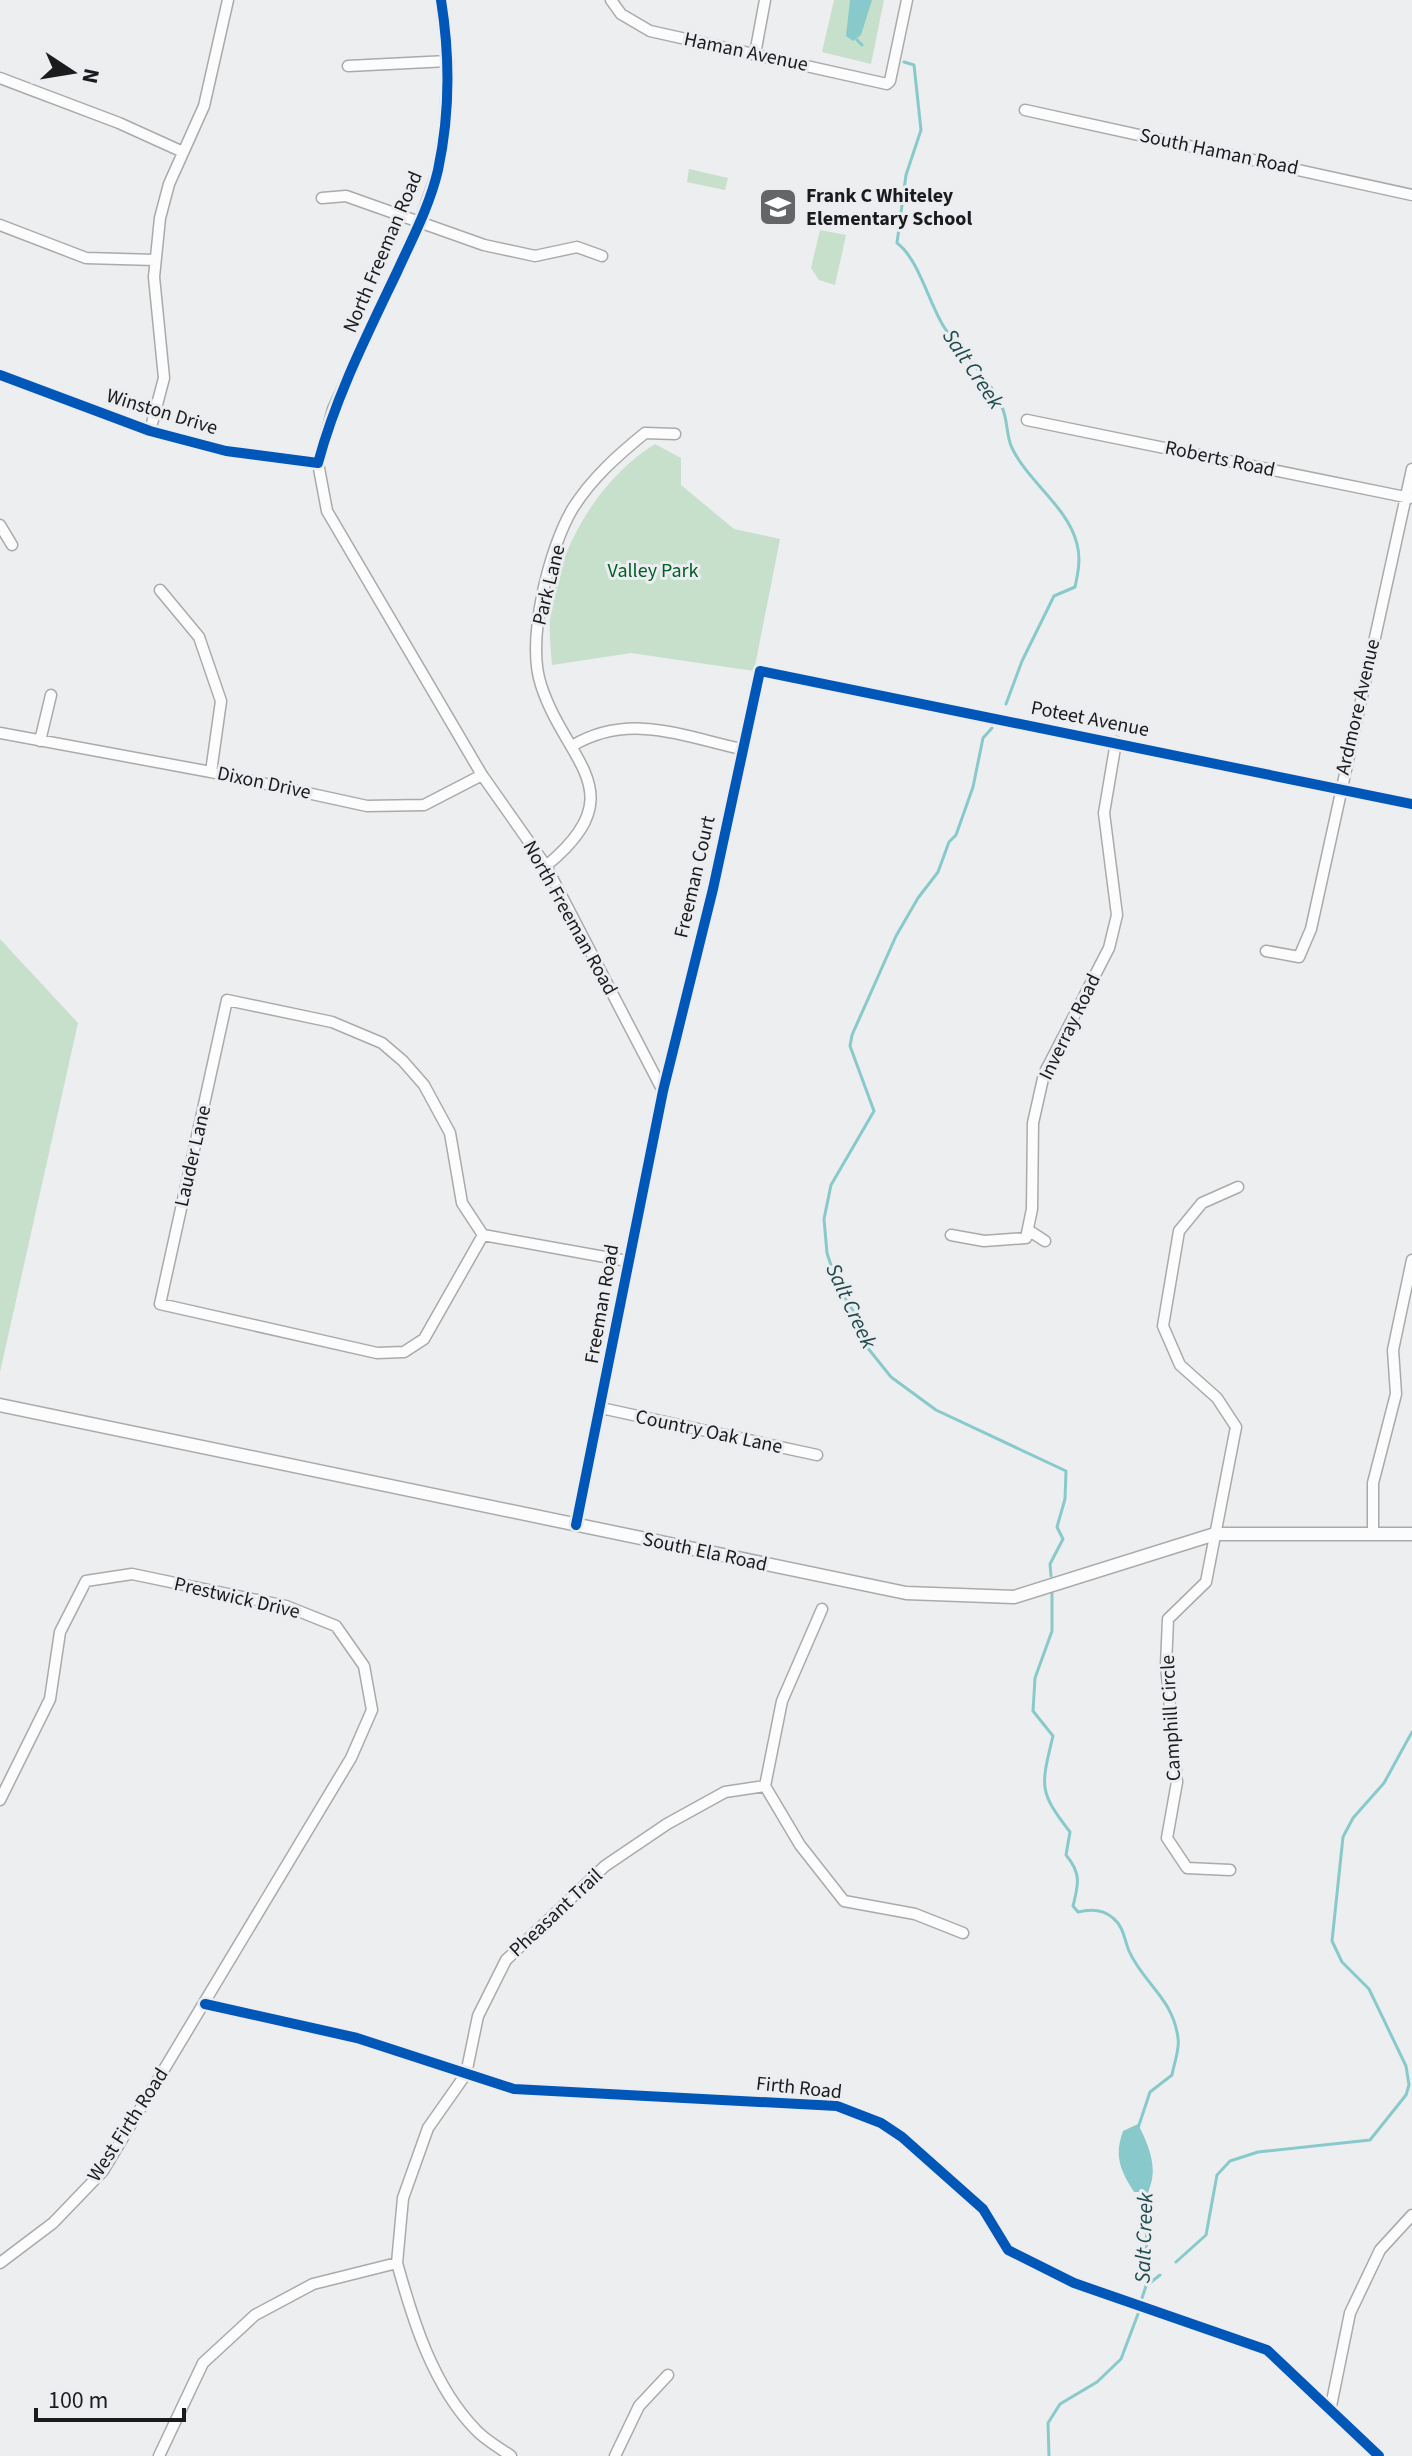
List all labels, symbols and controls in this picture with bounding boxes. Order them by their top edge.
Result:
street label: Haman Avenue [681,25,811,79]
north arrow [32,32,112,112]
text: N [73,65,108,86]
street label: South Haman Road [1137,121,1301,183]
street label: North Freeman Road [336,167,430,337]
place label: Frank C Whiteley Elementary School [806,182,972,233]
school or university icon: Frank C Whiteley Elementary School [757,186,799,228]
water label: Salt Creek [934,322,1012,416]
street label: Winston Drive [103,382,221,442]
street label: Roberts Road [1162,434,1278,484]
street label: Park Lane [525,542,573,628]
park label: Valley Park [608,557,699,585]
street label: Ardmore Avenue [1329,636,1387,778]
street label: Poteet Avenue [1028,694,1152,744]
street label: Dixon Drive [215,759,313,807]
street label: Freeman Court [667,813,723,941]
street label: North Freeman Road [516,836,624,1000]
street label: Inverray Road [1032,969,1108,1085]
street label: Lauder Lane [168,1102,218,1209]
street label: Freeman Road [578,1242,626,1366]
water label: Salt Creek [817,1258,885,1354]
street label: Country Oak Lane [633,1403,785,1461]
street label: South Ela Road [640,1525,770,1579]
street label: Prestwick Drive [171,1570,303,1626]
street label: Camphill Circle [1154,1654,1188,1782]
street label: Pheasant Trail [503,1862,609,1964]
street label: West Firth Road [81,2063,175,2187]
street label: Firth Road [755,2070,843,2106]
water label: Salt Creek [1126,2191,1162,2284]
scale bar [36,2372,184,2422]
text: 100 m [48,2383,108,2418]

